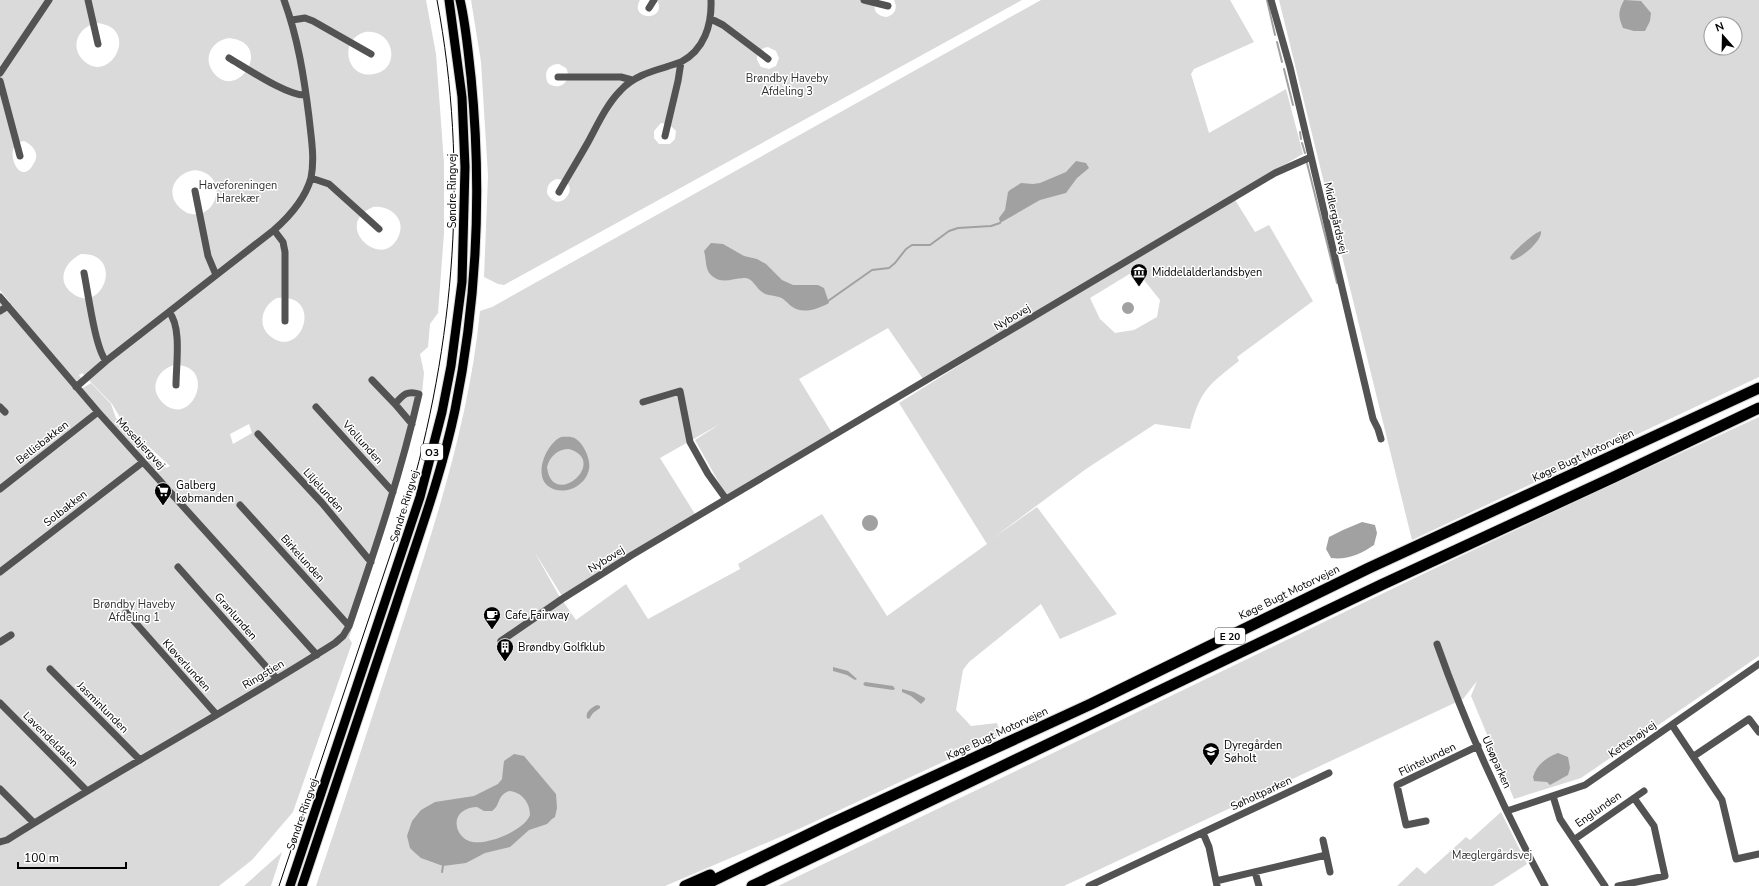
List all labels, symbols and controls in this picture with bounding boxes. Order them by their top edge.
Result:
north arrow [1703,16,1743,56]
text: N [1713,19,1726,36]
park label: Brøndby Haveby Afdeling 3 [746,71,829,99]
street label: Søndre Ringvej [445,154,460,228]
park label: Haveforeningen Harekær [199,178,277,206]
street label: Midlergårdsvej [1320,181,1351,255]
museum icon: Middelalderlandsbyen [1129,262,1149,287]
place label: Middelalderlandsbyen [1152,265,1262,280]
street label: Nybovej [991,301,1033,334]
street label: Mosebjergvej [113,414,169,473]
street label: Bellisbakken [13,417,72,468]
street label: Viollunden [338,417,386,467]
street label: Køge Bugt Motorvejen [1530,425,1636,486]
road number: O3 [421,444,443,460]
street label: Liljelunden [300,465,347,516]
street label: Søndre Ringvej [386,468,423,544]
place label: Galberg købmanden [176,478,234,506]
supermarket icon: Galberg købmanden [153,481,173,506]
street label: Solbakken [40,487,90,530]
street label: Birkelunden [277,531,328,585]
street label: Nybovej [585,542,627,576]
street label: Køge Bugt Motorvejen [1236,561,1342,623]
street label: Granlunden [211,589,260,643]
park label: Brøndby Haveby Afdeling 1 [93,597,176,625]
cafe icon: Cafe Fairway [482,605,502,630]
place label: Cafe Fairway [505,608,570,623]
road number: E 20 [1215,628,1245,644]
street label: Kløverlunden [159,636,214,695]
building icon: Brøndby Golfklub [495,637,515,662]
place label: Brøndby Golfklub [518,640,605,655]
street label: Ringstien [240,656,287,693]
street label: Jasminlunden [73,678,132,736]
street label: Køge Bugt Motorvejen [944,703,1050,764]
street label: Lavendeldalen [20,708,82,770]
street label: Kettehøjvej [1605,718,1659,761]
street label: Ulsøparken [1478,733,1515,791]
place label: Dyregården Søholt [1224,738,1282,766]
street label: Flintelunden [1396,739,1458,780]
school or university icon: Dyregården Søholt [1201,741,1221,766]
street label: Søholtparken [1228,773,1294,814]
street label: Søndre Ringvej [283,776,322,852]
street label: Englunden [1572,788,1624,831]
scale bar [18,844,126,870]
park label: Mæglergårdsvej [1452,848,1532,863]
text: 100 m [24,850,59,866]

